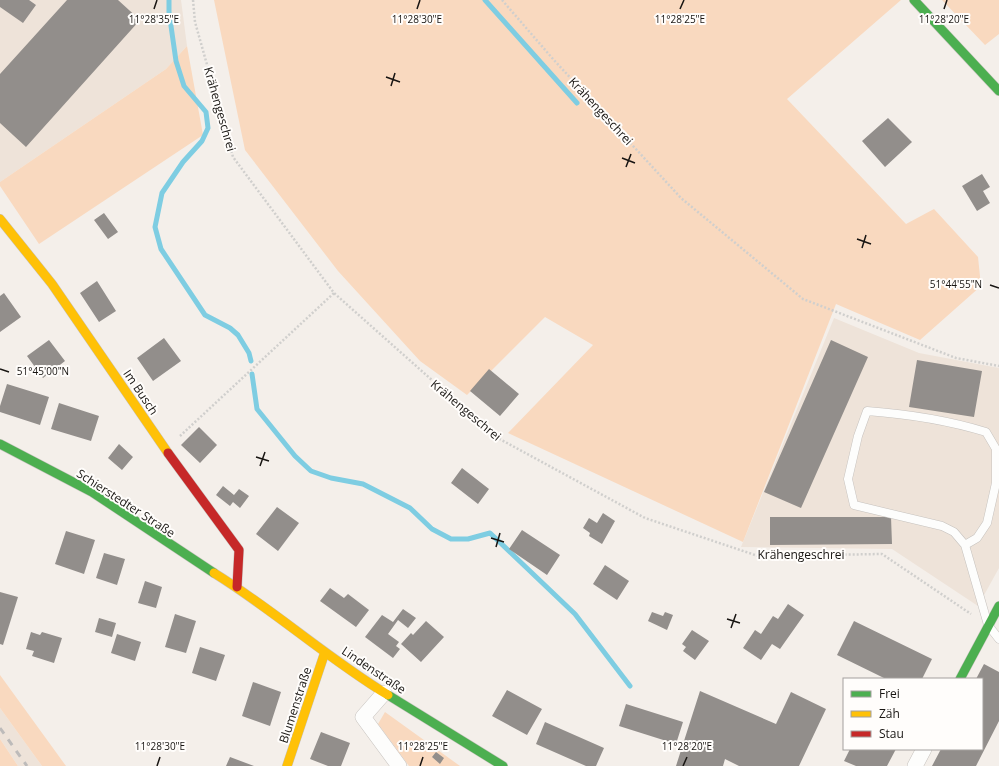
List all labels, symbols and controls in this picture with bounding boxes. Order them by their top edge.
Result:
text: 11°28'35"E [129,12,179,26]
text: 11°28'30"E [392,12,442,26]
text: 11°28'25"E [655,12,705,26]
text: 11°28'20"E [919,12,969,26]
street label: Krähengeschrei [200,65,240,153]
street label: Krähengeschrei [565,73,637,149]
text: 51°44'55"N [930,277,982,291]
text: 51°45'00"N [17,364,69,378]
street label: Im Busch [120,366,162,418]
street label: Krähengeschrei [427,375,505,445]
street label: Schierstedter Straße [74,465,179,541]
street label: Krähengeschrei [757,546,845,563]
street label: Lindenstraße [339,642,410,698]
street label: Blumenstraße [275,664,315,745]
legend [843,678,983,750]
text: Frei [879,685,900,702]
text: Zäh [879,705,900,722]
text: Stau [879,725,904,742]
text: 11°28'30"E [135,739,185,753]
text: 11°28'25"E [398,739,448,753]
text: 11°28'20"E [662,739,712,753]

